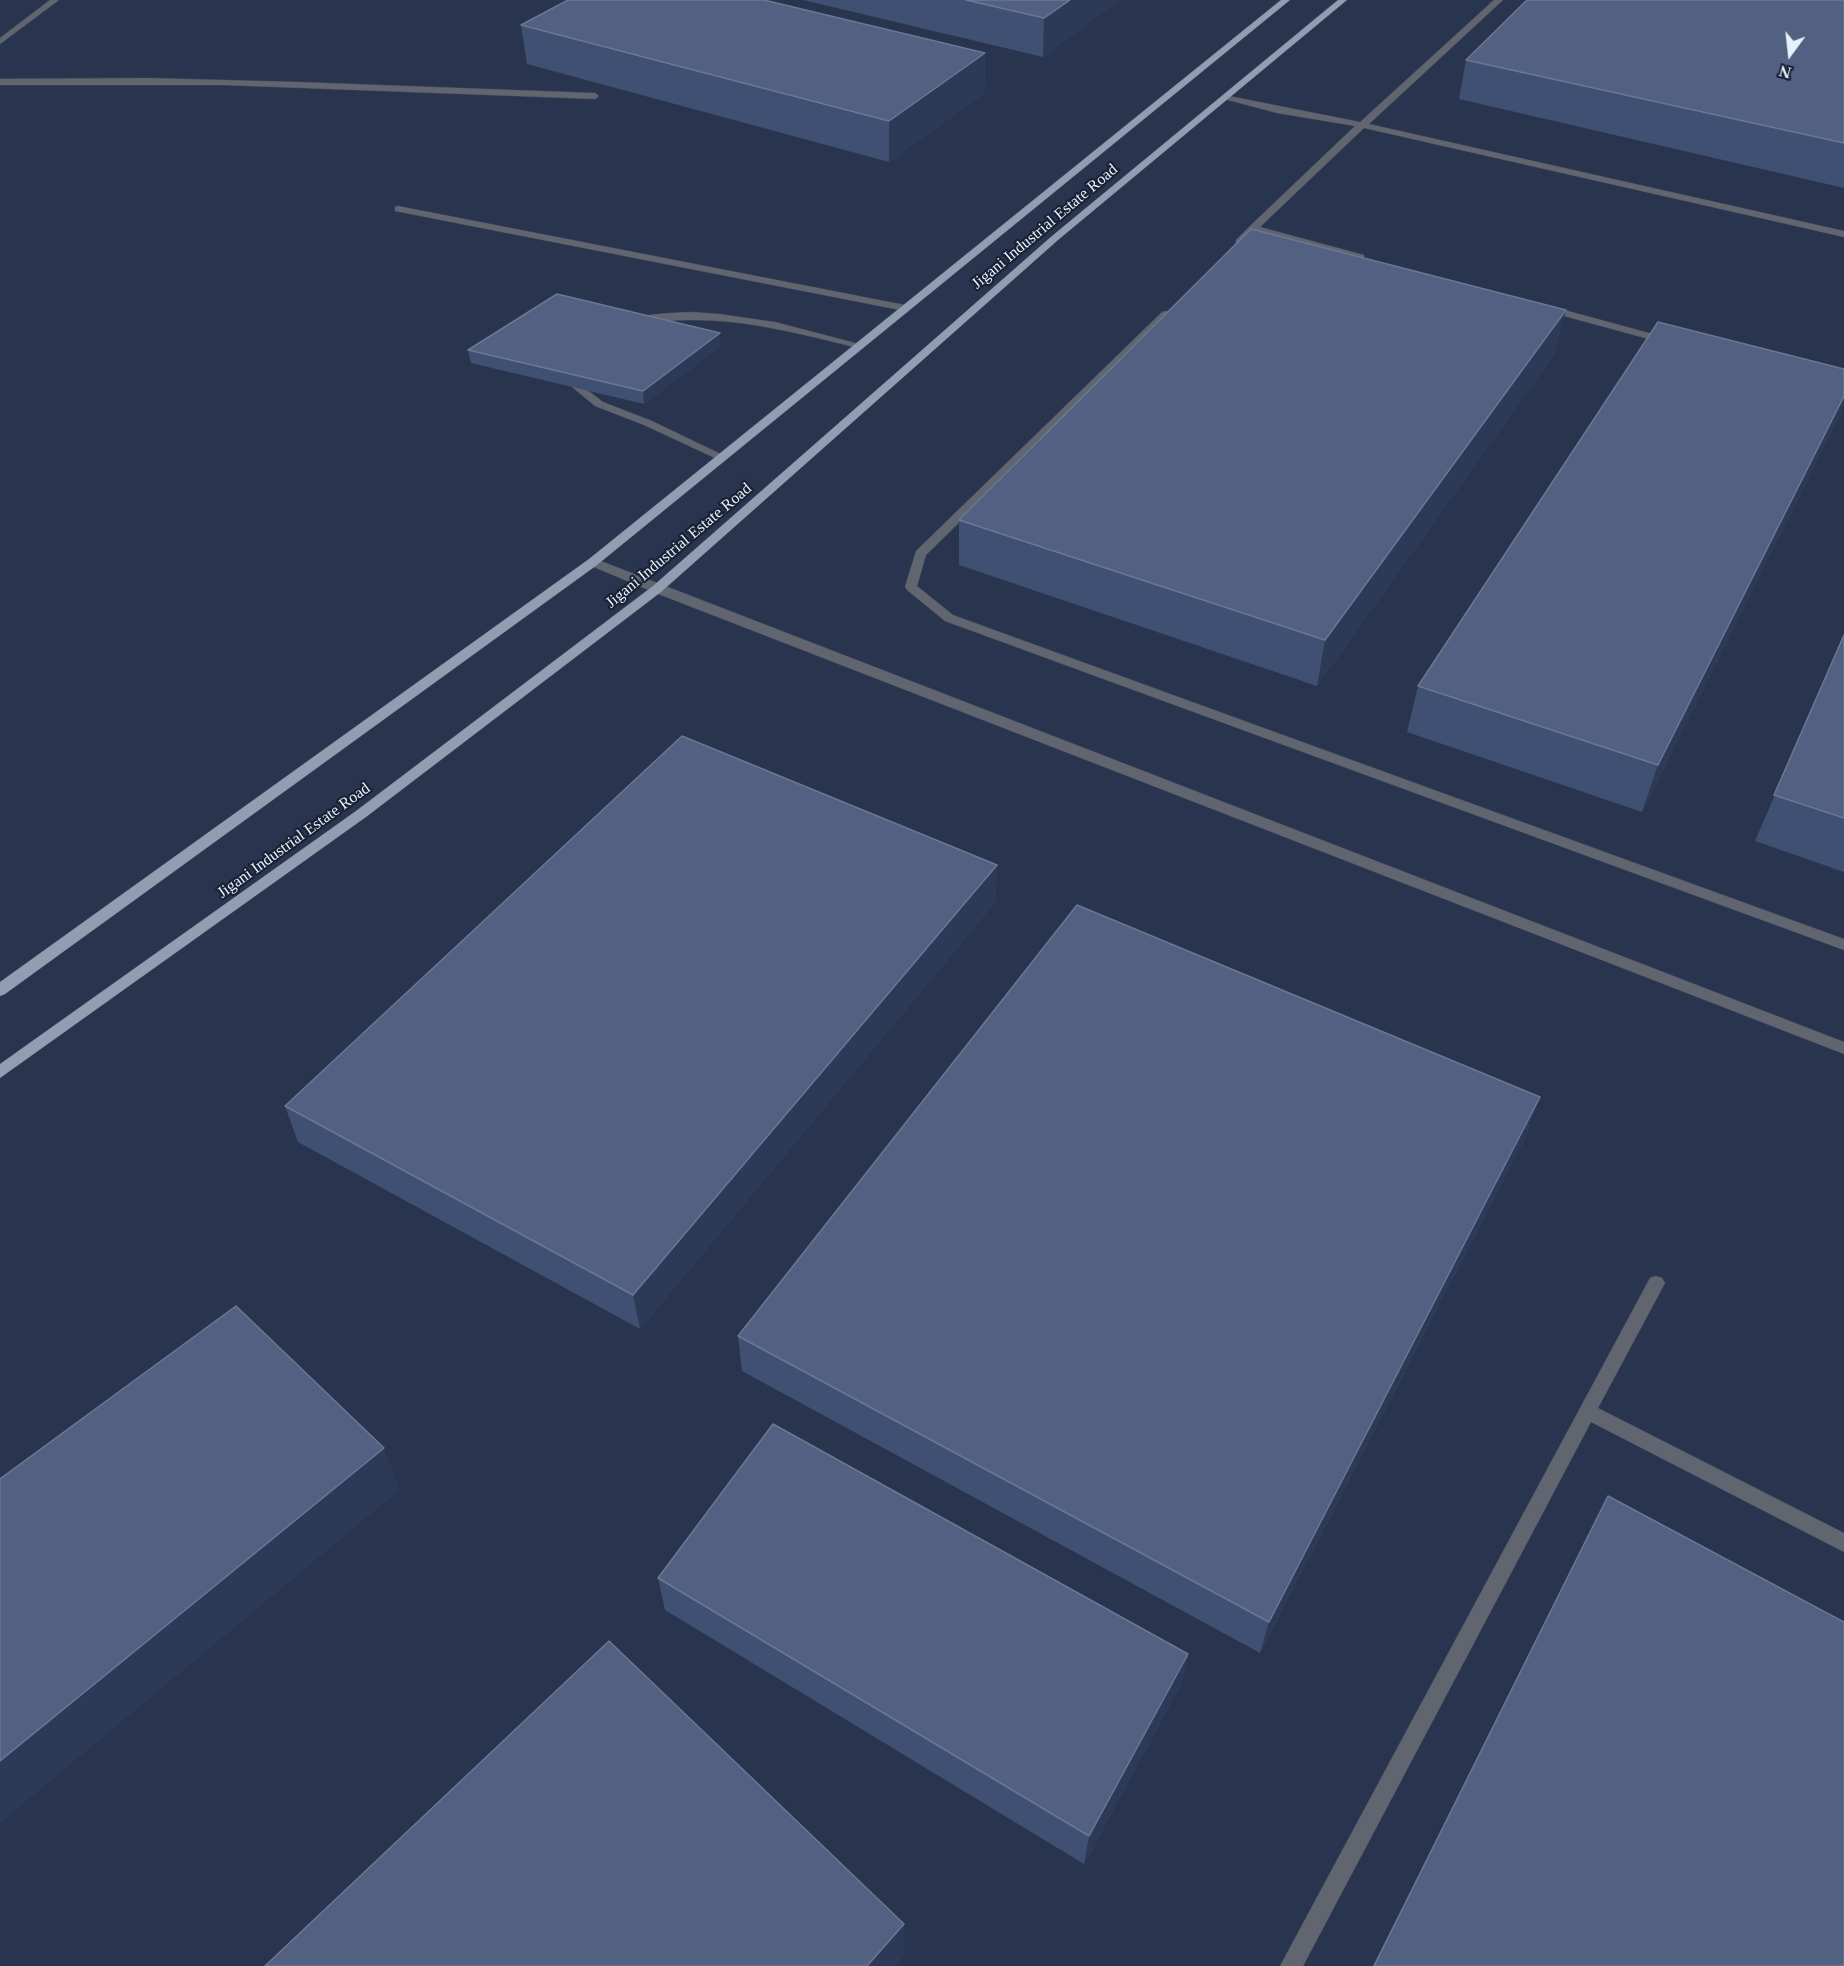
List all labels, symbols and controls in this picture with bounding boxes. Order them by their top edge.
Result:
north arrow [1760,24,1820,84]
text: N [1777,62,1793,82]
street label: Jigani Industrial Estate Road [968,160,1122,294]
street label: Jigani Industrial Estate Road [602,479,756,613]
street label: Jigani Industrial Estate Road [214,779,374,903]

